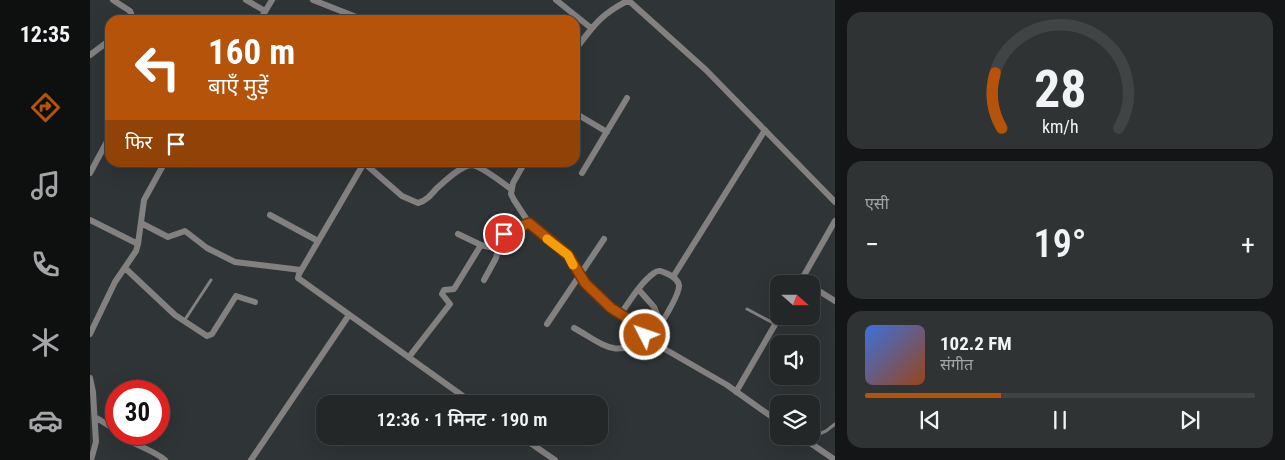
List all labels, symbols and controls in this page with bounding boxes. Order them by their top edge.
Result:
text: 12:35 [20,22,70,47]
text: 160 m [208,32,295,73]
icon: left [125,35,190,100]
text: 28 [1034,59,1086,120]
text: बाएँ मुड़ें [208,74,268,99]
icon: directions [28,90,63,125]
text: km/h [1042,116,1078,137]
icon: arrive [162,130,190,158]
text: फिर [125,131,152,154]
icon: music [28,168,63,203]
text: एसी [865,194,889,213]
pin [483,213,525,255]
icon: arrive [490,220,518,248]
text: 19° [1034,222,1086,266]
text: − [865,228,879,261]
text: + [1241,228,1255,261]
icon: phone [28,247,63,282]
north arrow [770,275,820,325]
map controls [770,275,820,445]
position arrow [618,308,670,360]
icon: climate [28,325,63,360]
text: 102.2 FM [940,332,1012,355]
button: sound [770,335,820,385]
text: संगीत [940,355,973,374]
speed limit sign: 30 [105,380,170,445]
button: layers [770,395,820,445]
icon: car [28,403,63,438]
icon: previous [916,406,944,434]
icon: pause [1046,406,1074,434]
icon: next [1176,406,1204,434]
text: 12:36 · 1 मिनट · 190 m [377,408,547,431]

